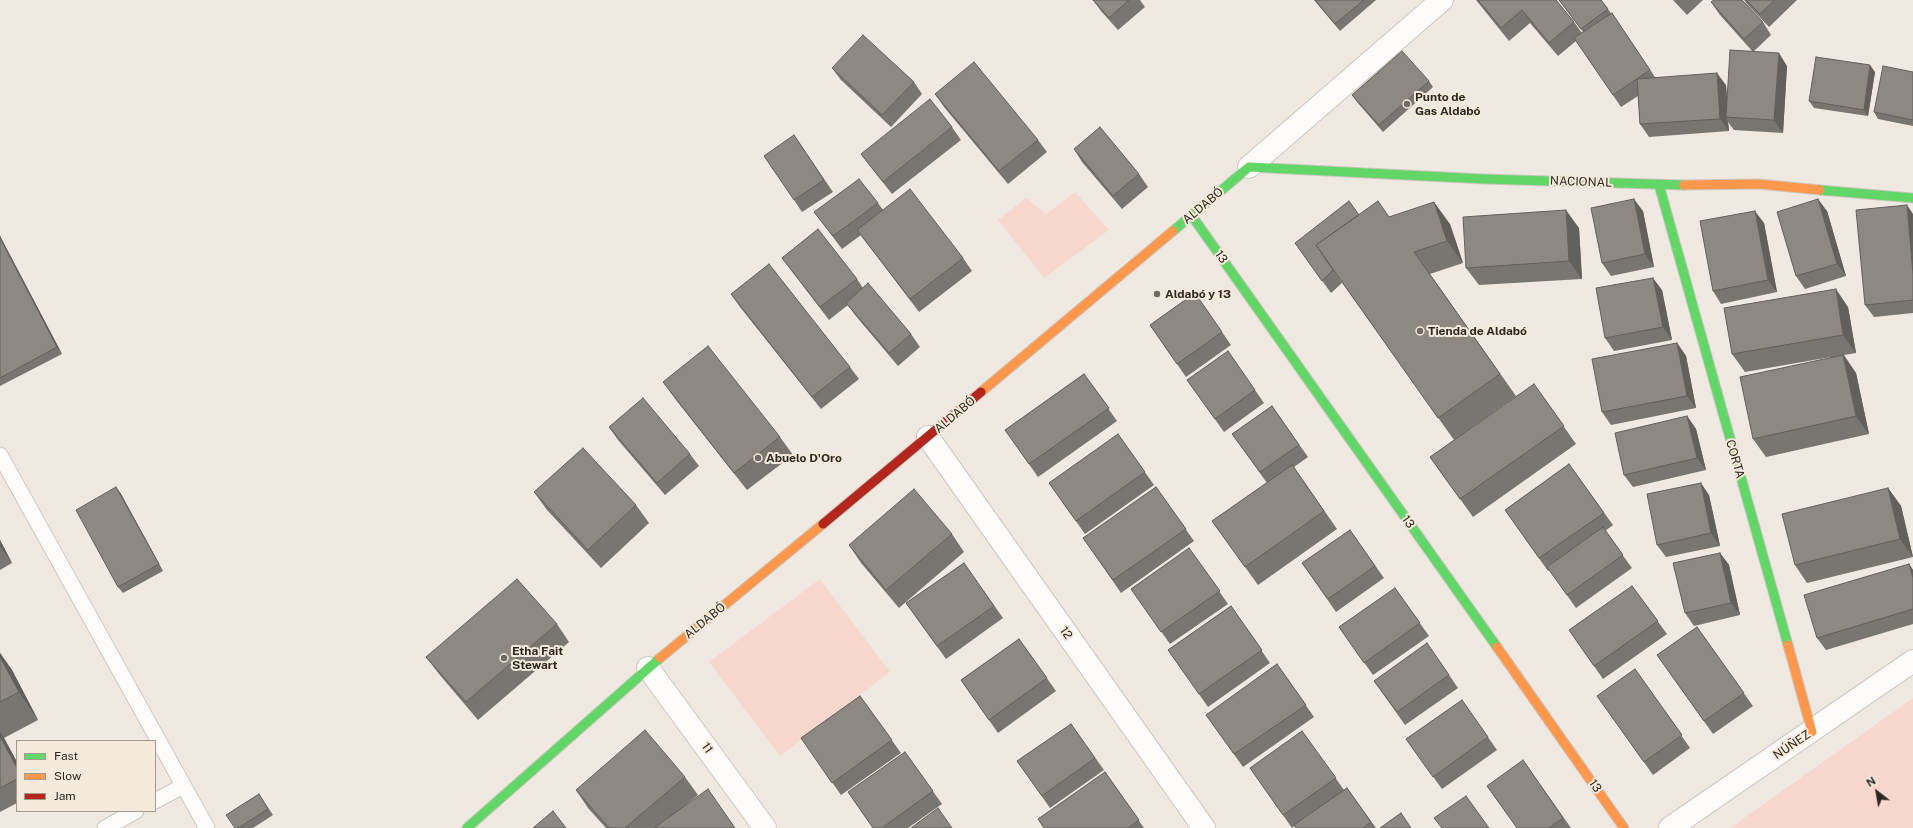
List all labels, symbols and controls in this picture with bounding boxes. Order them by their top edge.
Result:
place label: Punto de Gas Aldabó [1415,90,1480,118]
marker: Punto de Gas Aldabó [1402,99,1412,109]
street label: NACIONAL [1550,174,1612,190]
street label: ALDABÓ [1180,185,1226,227]
street label: 13 [1212,248,1230,266]
place label: Aldabó y 13 [1165,287,1231,301]
marker: Aldabó y 13 [1152,289,1162,299]
place label: Tienda de Aldabó [1428,324,1527,338]
marker: Tienda de Aldabó [1415,326,1425,336]
street label: ALDABÓ [932,394,978,436]
street label: CORTA [1723,438,1747,480]
place label: Abuelo D'Oro [766,451,842,465]
marker: Abuelo D'Oro [753,453,763,463]
street label: 13 [1399,513,1417,531]
street label: ALDABÓ [682,600,728,642]
street label: 12 [1057,624,1075,642]
place label: Etha Fait Stewart [512,644,563,672]
marker: Etha Fait Stewart [499,653,509,663]
street label: NÚÑEZ [1771,727,1813,763]
legend [16,740,156,812]
street label: 11 [698,740,716,756]
text: Fast [54,749,78,763]
text: Slow [54,769,81,783]
north arrow [1857,772,1897,812]
text: N [1864,774,1878,789]
street label: 13 [1586,777,1604,795]
text: Jam [54,789,76,803]

